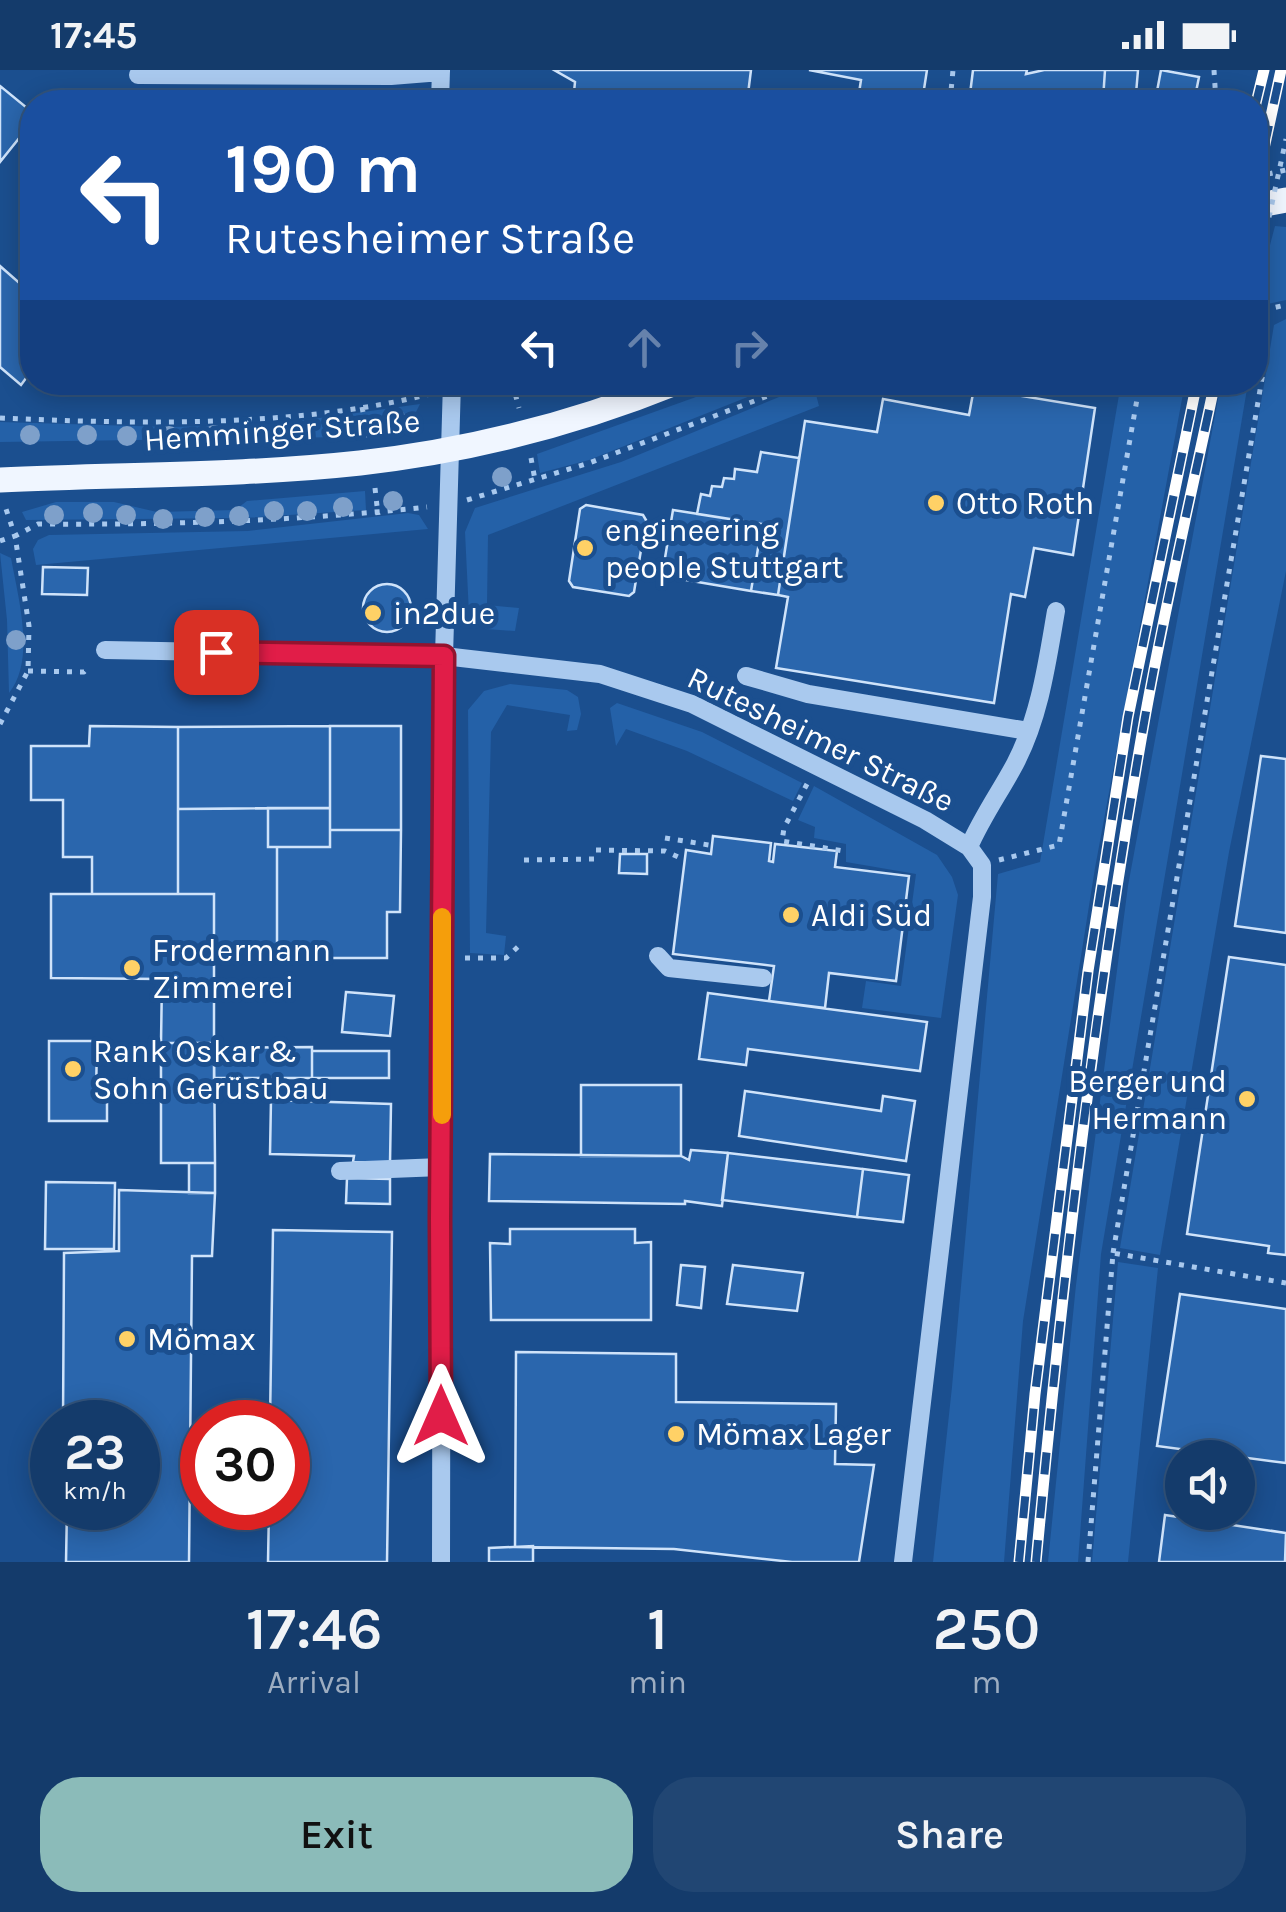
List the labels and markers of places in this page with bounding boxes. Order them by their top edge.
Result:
place label: Otto Roth [956,485,1094,522]
marker: Otto Roth [925,492,947,514]
place label: engineering people Stuttgart [605,512,843,586]
marker: engineering people Stuttgart [574,537,596,559]
place label: in2due [393,595,495,632]
marker: in2due [362,602,384,624]
pin [174,610,259,695]
place label: Aldi Süd [811,897,932,934]
marker: Aldi Süd [780,904,802,926]
place label: Frodermann Zimmerei [152,932,331,1006]
marker: Frodermann Zimmerei [121,957,143,979]
place label: Rank Oskar & Sohn Gerüstbau [93,1033,329,1107]
marker: Rank Oskar & Sohn Gerüstbau [62,1058,84,1080]
place label: Berger und Hermann [1068,1063,1227,1137]
marker: Berger und Hermann [1236,1088,1258,1110]
place label: Mömax [147,1321,256,1358]
marker: Mömax [116,1328,138,1350]
place label: Mömax Lager [696,1416,891,1453]
marker: Mömax Lager [665,1423,687,1445]

